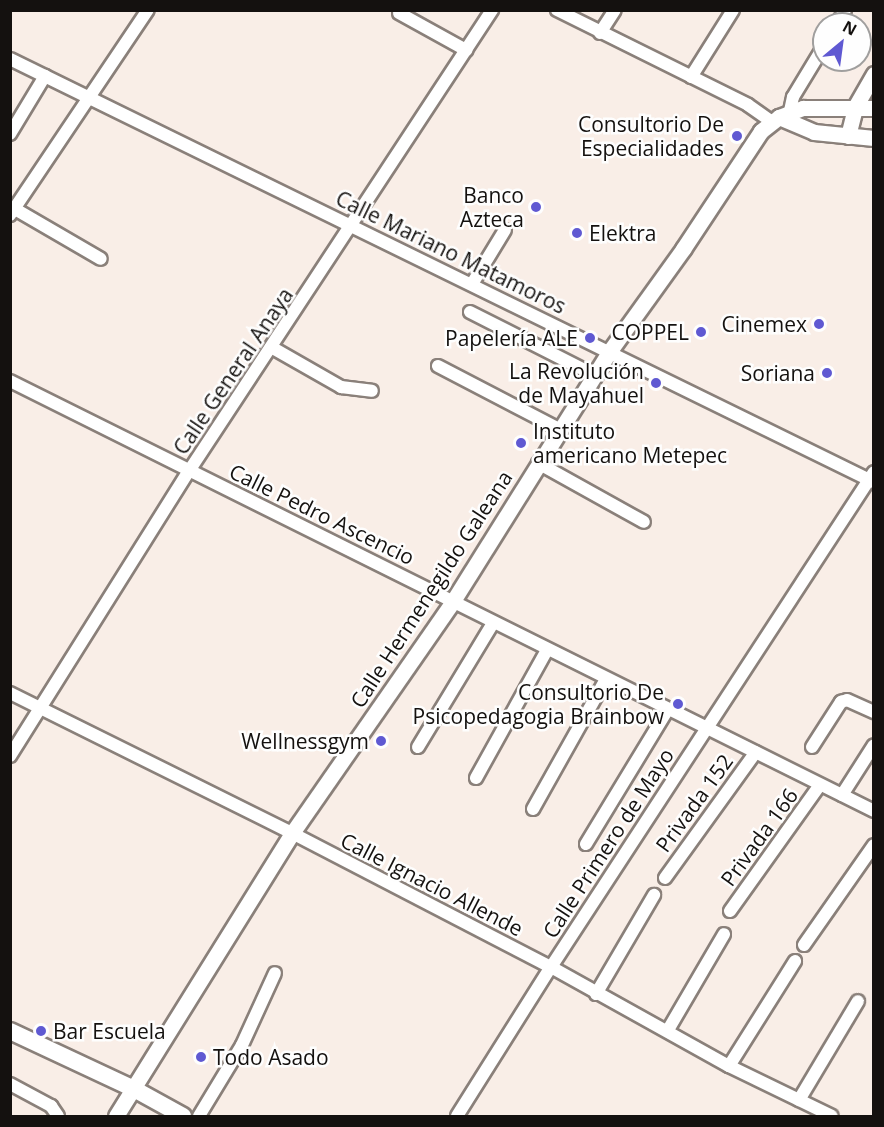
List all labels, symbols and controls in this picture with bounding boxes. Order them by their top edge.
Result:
north arrow [812,12,872,72]
text: N [839,15,861,41]
place label: Consultorio De Especialidades [578,111,724,161]
marker: Consultorio De Especialidades [728,127,746,145]
place label: Banco Azteca [460,182,524,232]
street label: Calle Mariano Matamoros [332,185,570,319]
marker: Banco Azteca [529,200,543,214]
place label: Elektra [589,220,657,246]
marker: Elektra [570,226,584,240]
street label: Calle General Anaya [168,283,298,459]
place label: Cinemex [722,311,807,337]
marker: Cinemex [812,317,826,331]
place label: COPPEL [612,319,689,345]
place label: Papelería ALE [445,325,578,351]
marker: COPPEL [694,325,708,339]
marker: Papelería ALE [583,331,597,345]
place label: La Revolución de Mayahuel [509,358,644,408]
place label: Soriana [741,360,815,386]
marker: Soriana [820,366,834,380]
marker: La Revolución de Mayahuel [649,376,663,390]
place label: Instituto americano Metepec [533,418,727,468]
marker: Instituto americano Metepec [514,436,528,450]
street label: Calle Pedro Ascencio [225,458,419,570]
street label: Calle Hermenegildo Galeana [345,466,517,712]
place label: Consultorio De Psicopedagogia Brainbow [413,679,664,729]
marker: Consultorio De Psicopedagogia Brainbow [669,695,687,713]
place label: Wellnessgym [241,728,369,754]
marker: Wellnessgym [374,734,388,748]
street label: Calle Primero de Mayo [537,743,679,943]
street label: Privada 152 [650,749,738,857]
street label: Privada 166 [715,783,803,891]
street label: Calle Ignacio Allende [337,827,527,941]
place label: Bar Escuela [53,1018,166,1044]
marker: Bar Escuela [34,1024,48,1038]
place label: Todo Asado [213,1044,329,1070]
marker: Todo Asado [194,1050,208,1064]

